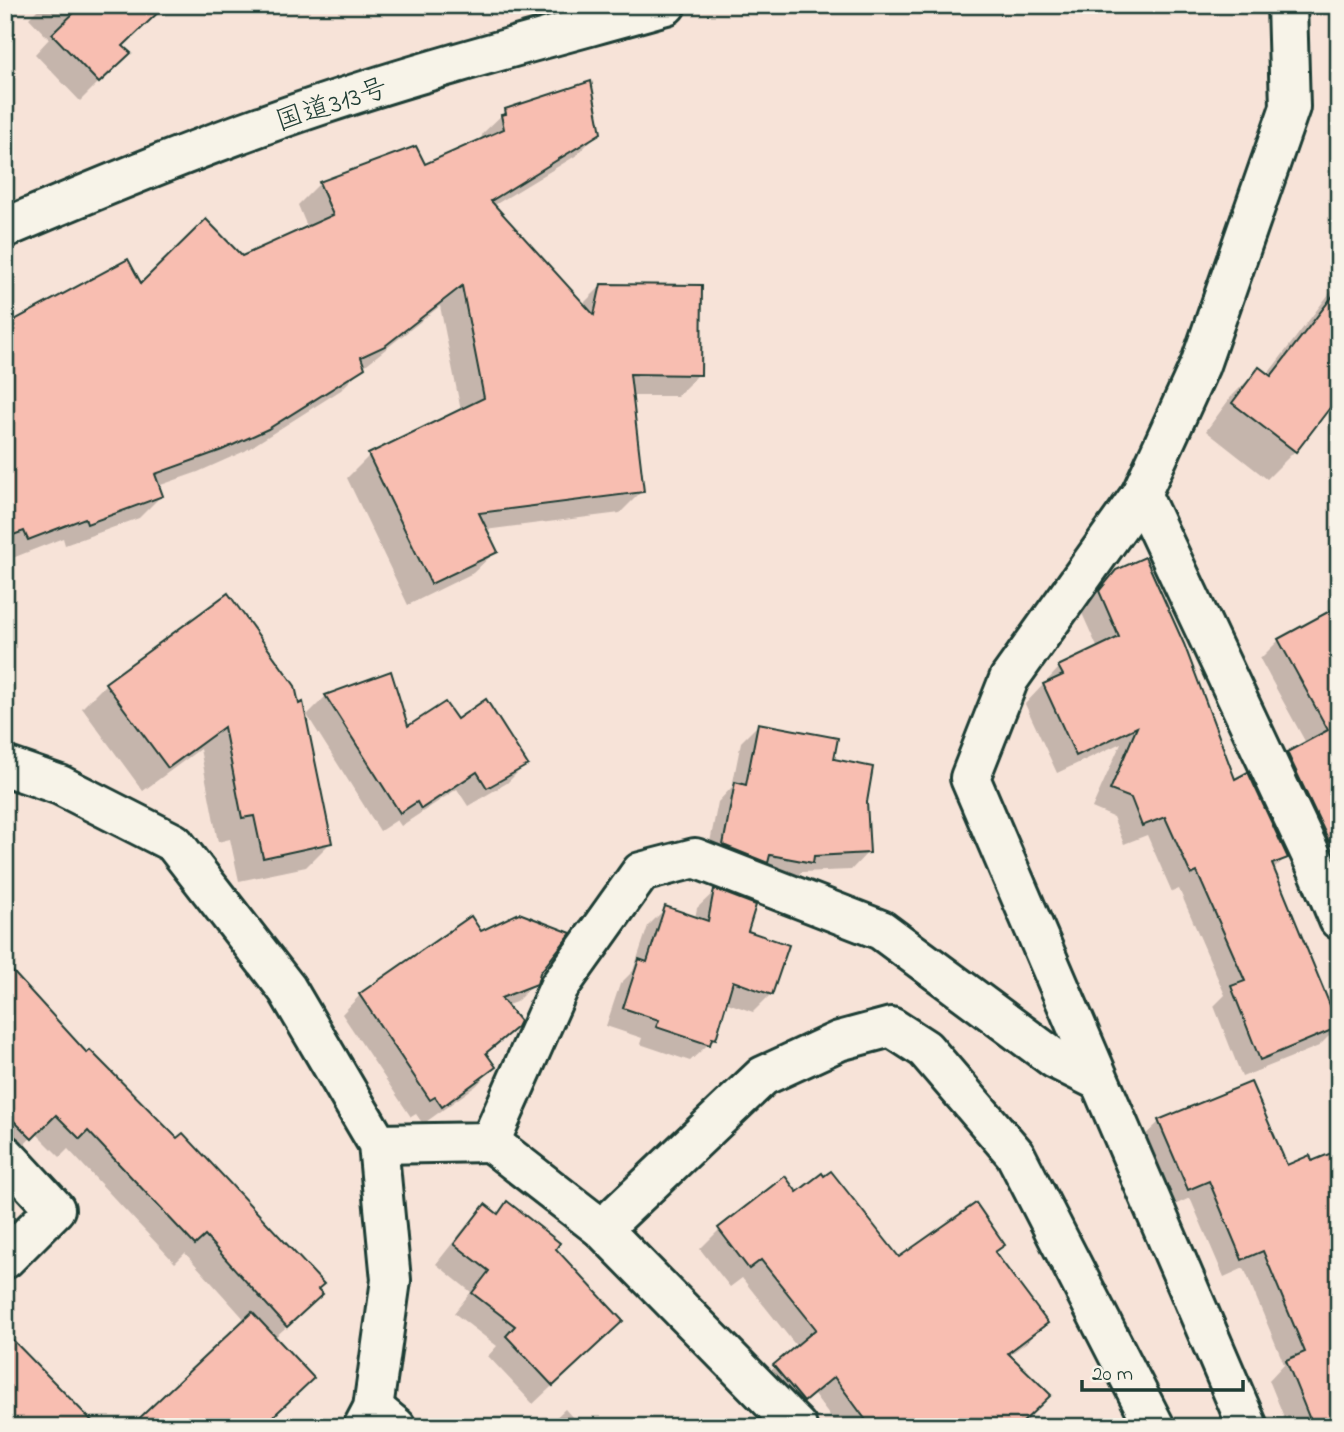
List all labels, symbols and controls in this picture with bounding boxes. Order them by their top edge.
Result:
street label: 国道313号 [271,69,394,144]
scale bar [1082,1348,1242,1392]
text: 20 m [1092,1360,1133,1390]

